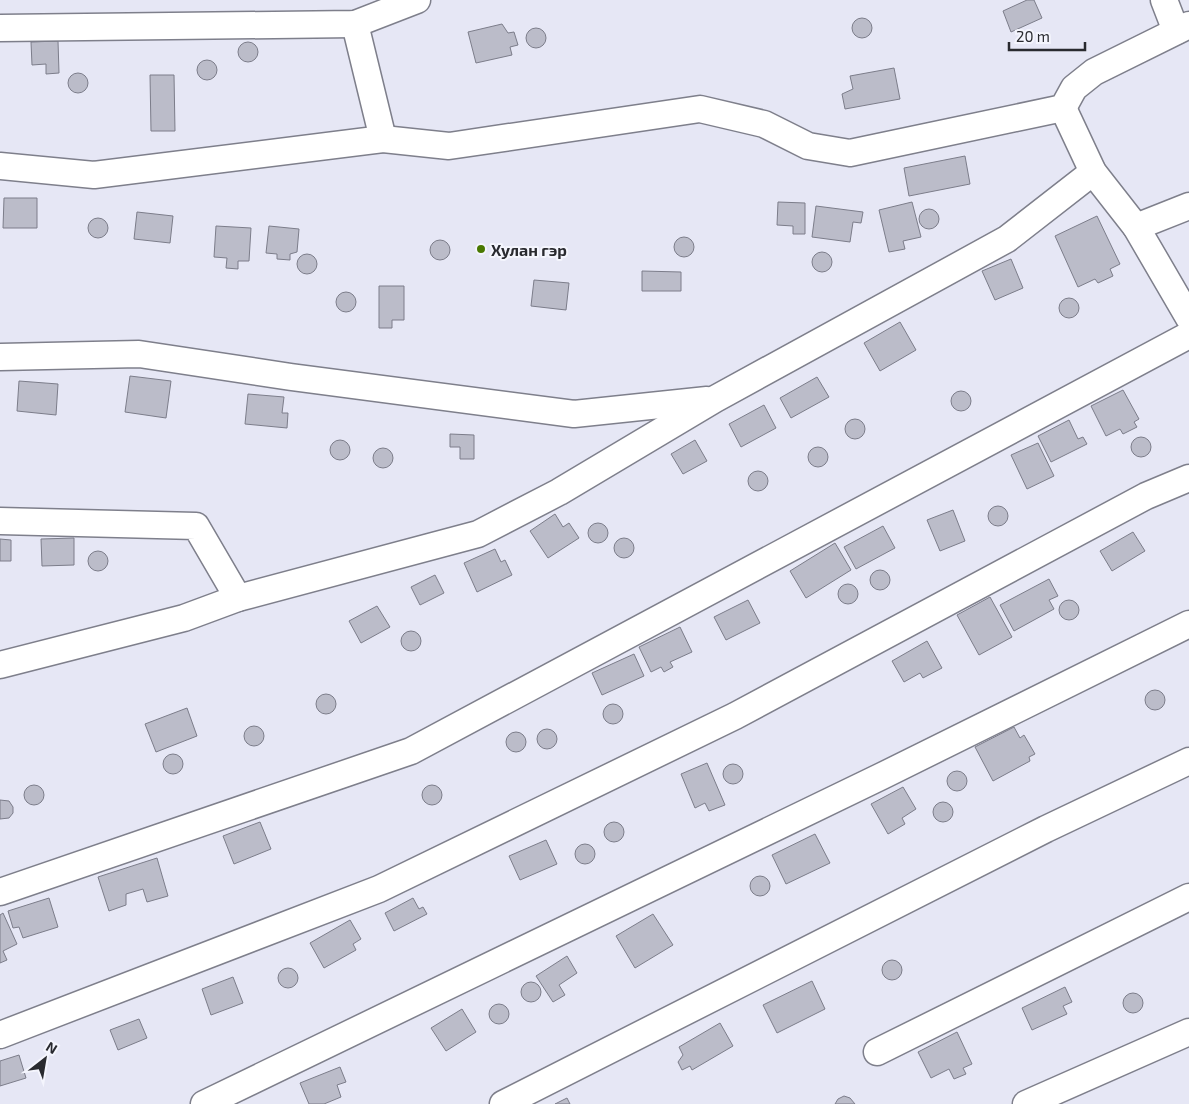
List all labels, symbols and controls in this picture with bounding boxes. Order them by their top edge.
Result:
scale bar [1009,20,1085,52]
text: 20 m [1016,27,1050,45]
place label: Хулан гэр [491,240,567,259]
marker: Хулан гэр [475,243,487,255]
north arrow [20,1034,70,1084]
text: N [43,1038,61,1057]

